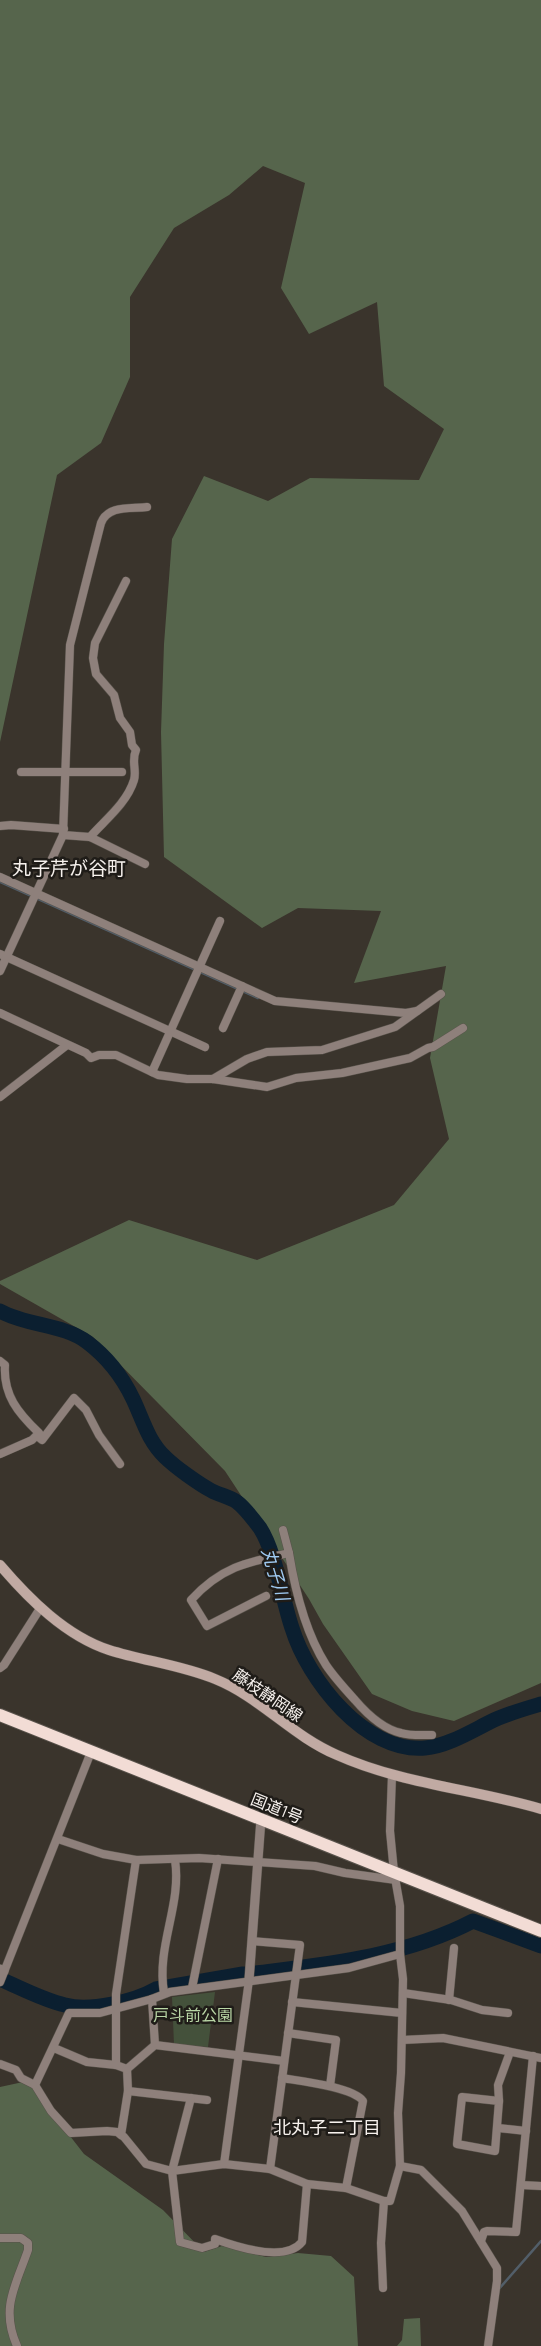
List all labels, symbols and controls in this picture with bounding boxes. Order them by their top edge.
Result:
district label: 丸子芹が谷町 [12,855,126,881]
water label: 丸子川 [257,1545,296,1605]
street label: 藤枝静岡線 [229,1664,307,1726]
street label: 国道1号 [248,1788,306,1828]
park label: 戸斗前公園 [153,2004,233,2026]
district label: 北丸子二丁目 [273,2115,381,2139]

